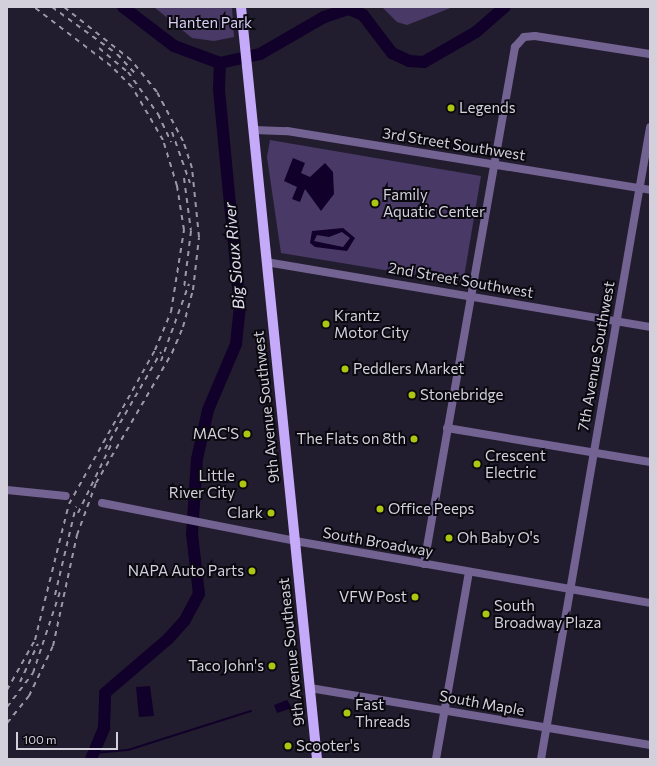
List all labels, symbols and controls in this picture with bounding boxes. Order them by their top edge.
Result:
park label: Hanten Park [168,14,252,32]
place label: Legends [459,99,515,117]
marker: Legends [446,103,456,113]
street label: 3rd Street Southwest [381,124,527,164]
place label: Family Aquatic Center [383,185,485,220]
marker: Family Aquatic Center [370,198,380,208]
water label: Big Sioux River [220,202,248,310]
street label: 2nd Street Southwest [387,258,535,302]
street label: 7th Avenue Southwest [574,280,618,432]
place label: Krantz Motor City [334,306,409,341]
marker: Krantz Motor City [321,319,331,329]
street label: 9th Avenue Southwest [249,330,283,484]
place label: Peddlers Market [353,360,464,378]
marker: Peddlers Market [340,364,350,374]
place label: Stonebridge [420,386,503,404]
marker: Stonebridge [407,390,417,400]
place label: MAC'S [193,425,239,443]
marker: MAC'S [242,429,252,439]
place label: The Flats on 8th [297,430,406,448]
marker: The Flats on 8th [409,434,419,444]
place label: Crescent Electric [485,446,546,481]
marker: Crescent Electric [472,459,482,469]
place label: Little River City [169,466,235,501]
marker: Little River City [238,479,248,489]
place label: Office Peeps [388,500,474,518]
place label: Clark [227,504,263,522]
marker: Office Peeps [375,504,385,514]
marker: Clark [266,508,276,518]
street label: South Broadway [321,523,435,561]
place label: Oh Baby O's [457,529,540,547]
marker: Oh Baby O's [444,533,454,543]
place label: NAPA Auto Parts [128,562,244,580]
marker: NAPA Auto Parts [247,566,257,576]
street label: 9th Avenue Southeast [274,577,308,727]
place label: VFW Post [339,588,407,606]
marker: VFW Post [410,592,420,602]
place label: South Broadway Plaza [494,596,601,631]
marker: South Broadway Plaza [481,609,491,619]
place label: Taco John's [188,657,264,675]
marker: Taco John's [267,661,277,671]
street label: South Maple [438,687,526,719]
place label: Fast Threads [355,695,410,730]
marker: Fast Threads [342,708,352,718]
scale bar [18,724,120,750]
text: 100 m [23,732,57,746]
place label: Scooter's [296,737,360,755]
marker: Scooter's [283,741,293,751]

